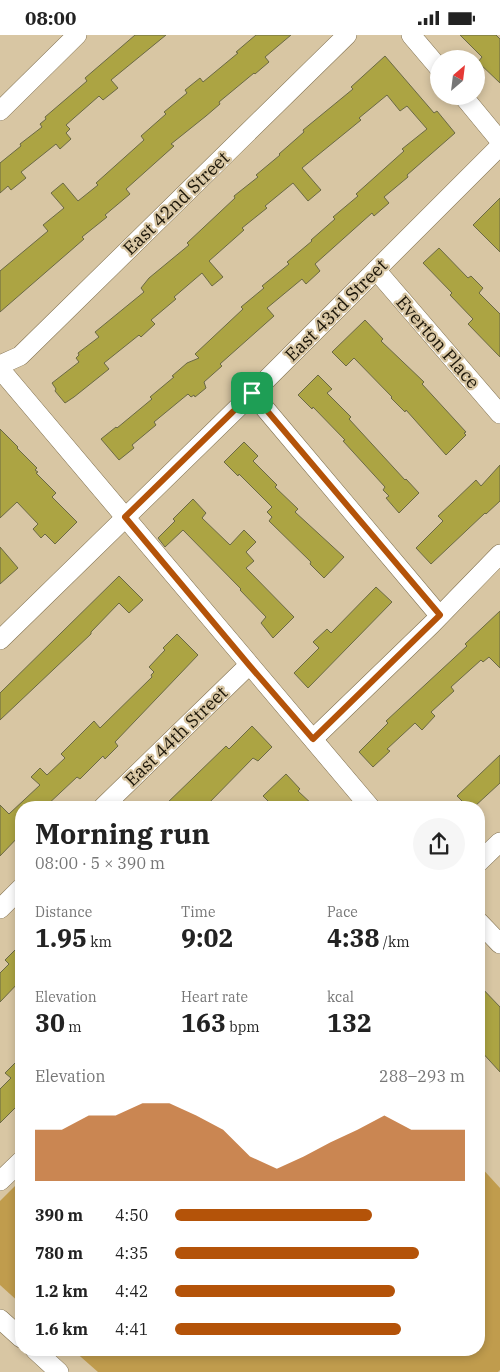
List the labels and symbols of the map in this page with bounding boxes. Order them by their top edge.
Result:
north arrow [430,50,485,105]
street label: East 42nd Street [118,146,234,260]
street label: East 43rd Street [280,254,392,366]
street label: Everton Place [391,291,485,393]
pin [231,372,273,414]
street label: East 44th Street [120,681,232,791]

